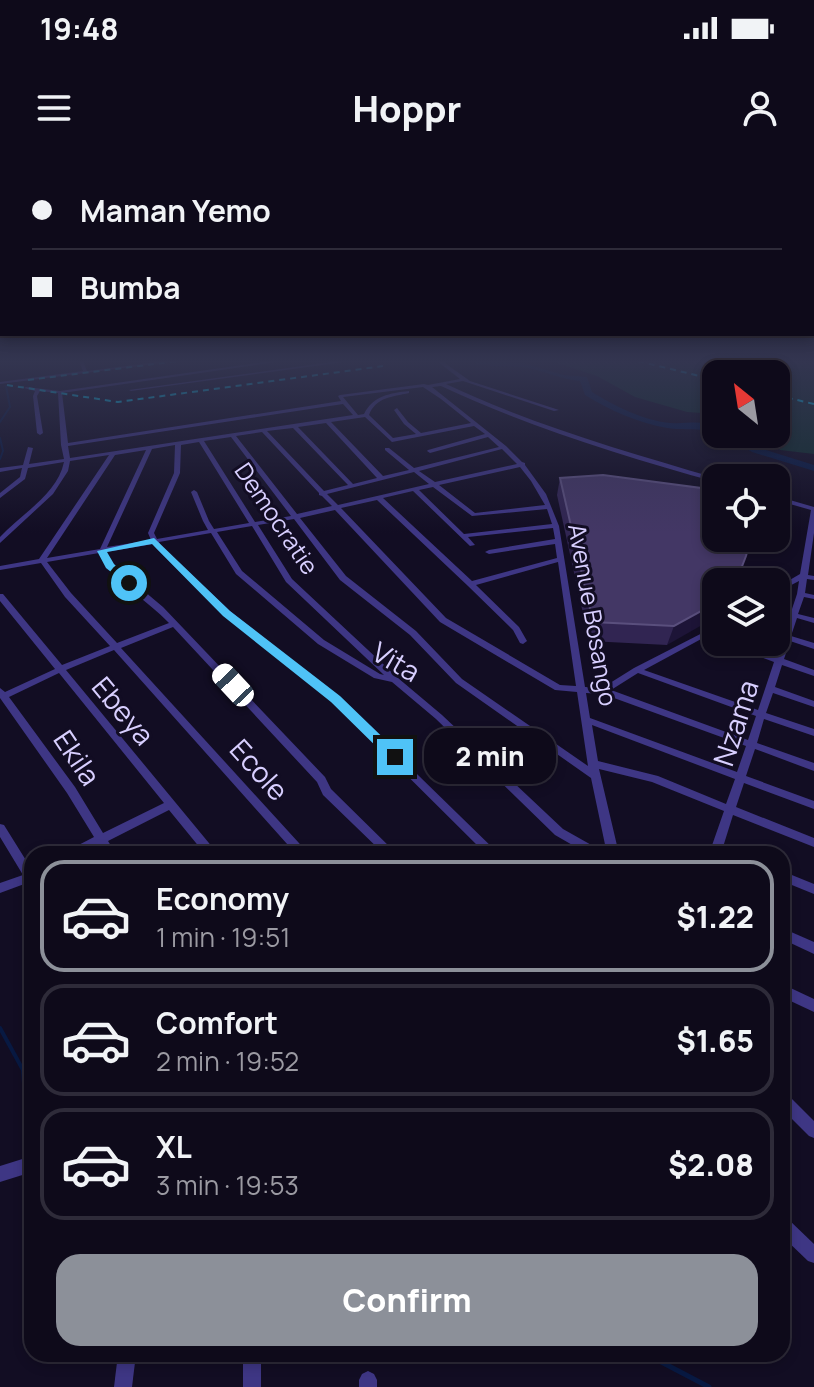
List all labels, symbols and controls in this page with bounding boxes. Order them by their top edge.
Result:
text: 19:48 [40,8,119,49]
text: Hoppr [353,84,461,133]
icon: menu [32,86,76,130]
icon: person [738,86,782,130]
text: Maman Yemo [80,190,271,231]
text: Bumba [80,267,180,308]
north arrow [702,360,790,448]
map controls [702,360,790,656]
street label: Democratie [228,456,327,581]
button: locate [702,464,790,552]
street label: Avenue Bosango [561,521,626,708]
route start [111,565,147,601]
button: layers [702,568,790,656]
street label: Vita [365,632,428,690]
car [208,659,258,711]
street label: Ebeya [84,668,164,753]
street label: Nzama [703,675,767,770]
street label: Ekila [46,723,110,792]
callout: 2 min [423,729,555,785]
street label: Ecole [222,730,297,808]
text: 2 min [456,738,524,774]
route end [377,739,413,775]
text: Economy [156,878,289,919]
icon: car [60,880,132,952]
text: $1.22 [677,896,754,937]
text: 1 min · 19:51 [156,919,290,955]
text: Comfort [156,1002,278,1043]
icon: car [60,1004,132,1076]
text: $1.65 [676,1020,754,1061]
text: 2 min · 19:52 [156,1043,299,1079]
text: XL [156,1126,192,1167]
icon: car [60,1128,132,1200]
text: $2.08 [668,1144,754,1185]
text: 3 min · 19:53 [156,1167,299,1203]
button: Confirm [56,1254,758,1346]

